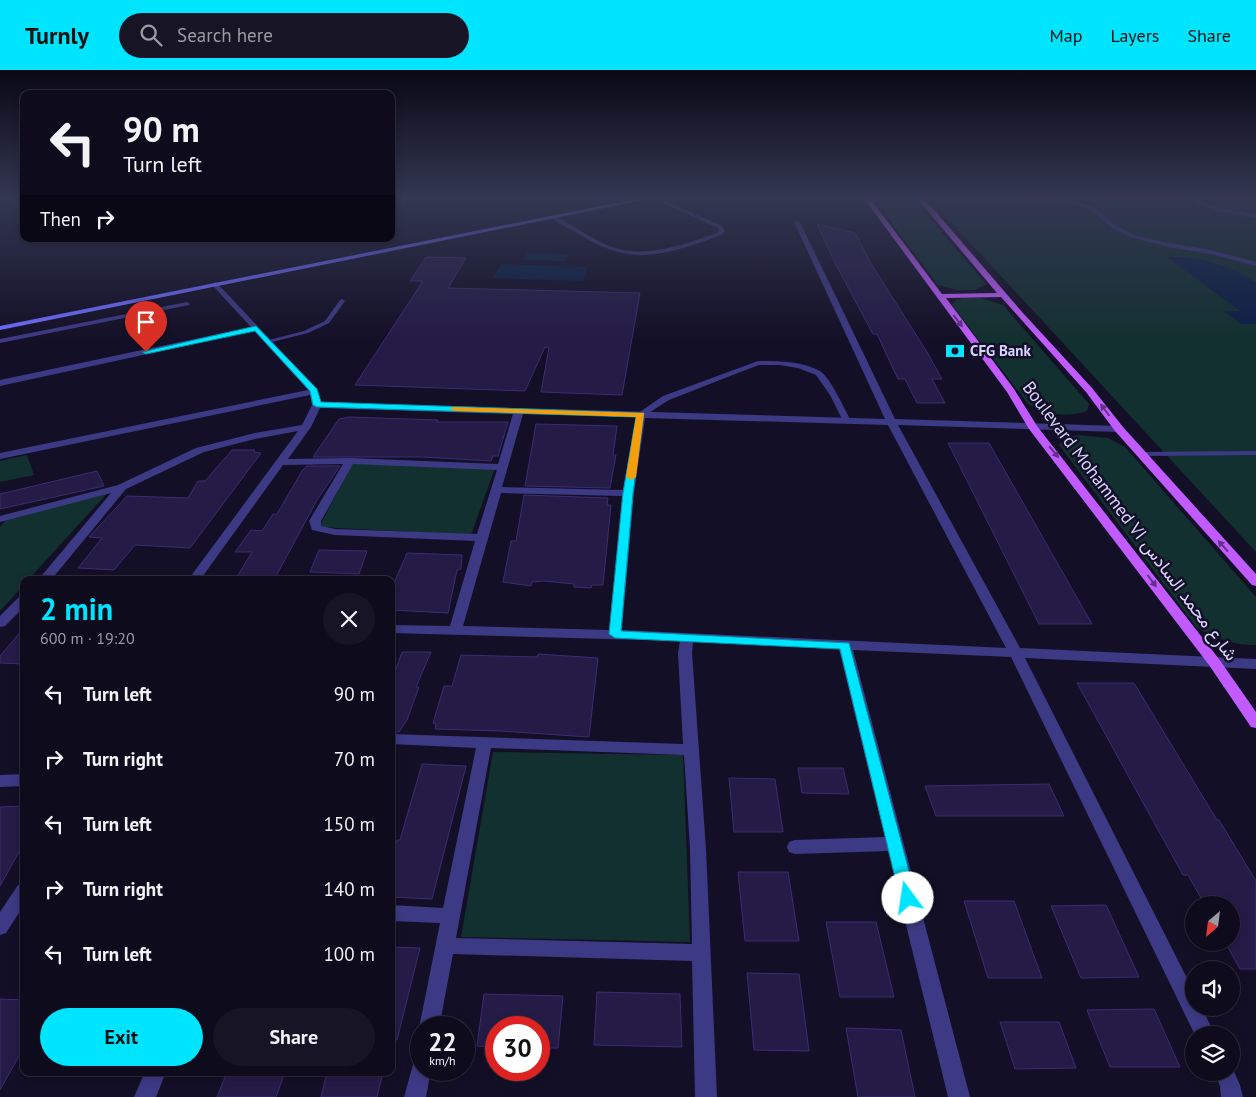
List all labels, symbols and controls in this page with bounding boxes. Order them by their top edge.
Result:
search box [119,13,469,58]
text: Turnly [25,20,89,51]
icon: search [137,21,165,49]
text: Search here [177,23,273,47]
text: Map [1050,24,1082,47]
text: Layers [1110,24,1159,47]
text: Share [1187,24,1231,47]
text: 90 m [123,106,200,152]
icon: left [40,110,105,175]
text: Turn left [123,150,202,178]
icon: right [91,205,119,233]
text: Then [40,207,81,231]
pin [125,301,167,352]
icon: arrive [132,308,160,336]
one-way arrow [952,314,963,327]
bank icon: CFG Bank [944,340,966,362]
place label: CFG Bank [970,341,1031,360]
street label: Boulevard Mohammed VI شارع محمد السادس [1017,376,1243,666]
one-way arrow [1100,403,1110,417]
one-way arrow [1048,445,1059,458]
one-way arrow [1218,539,1229,552]
one-way arrow [1146,574,1157,587]
text: 2 min [40,589,113,628]
button: close [323,593,375,645]
text: 600 m · 19:20 [40,628,135,648]
icon: left [40,680,68,708]
text: Turn left [83,682,152,706]
text: 90 m [334,682,375,706]
icon: right [40,745,68,773]
text: Turn right [83,747,163,771]
text: 70 m [334,747,375,771]
icon: left [40,810,68,838]
text: Turn left [83,812,152,836]
text: 150 m [323,812,375,836]
position arrow [881,871,933,923]
icon: right [40,875,68,903]
text: Turn right [83,877,163,901]
text: 140 m [323,877,375,901]
north arrow [1185,896,1240,951]
map controls [1185,896,1240,1081]
icon: left [40,940,68,968]
text: Turn left [83,942,152,966]
text: 100 m [323,942,375,966]
button: sound [1185,961,1240,1016]
button: Exit [40,1008,203,1066]
button: Share [213,1008,375,1066]
speed limit sign: 30 [485,1016,550,1081]
text: 22 [428,1026,457,1058]
button: layers [1185,1026,1240,1081]
text: km/h [429,1053,456,1068]

